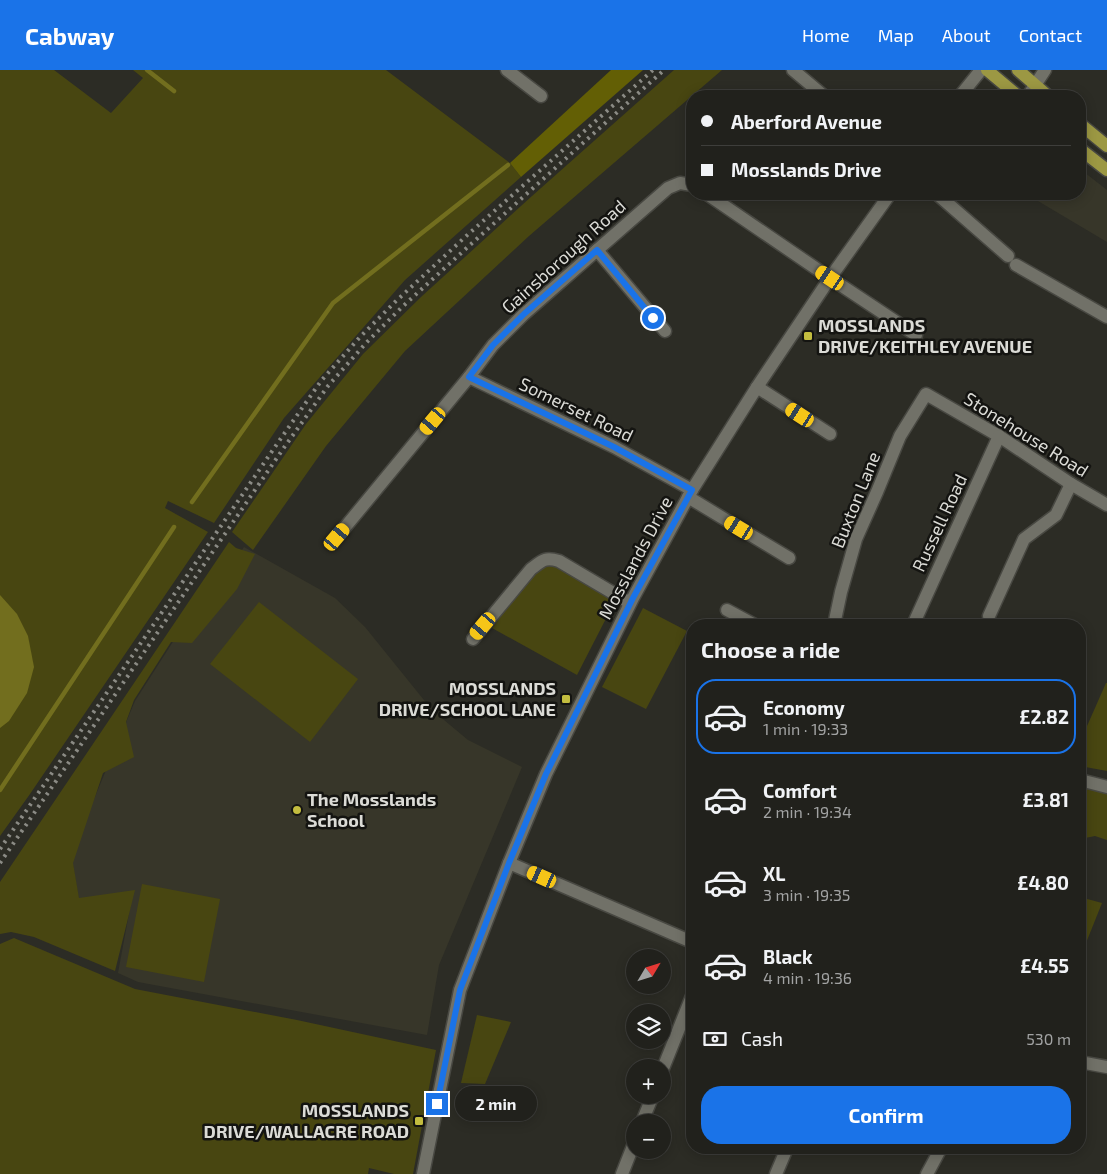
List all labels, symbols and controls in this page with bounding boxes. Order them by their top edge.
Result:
text: Cabway [25,21,114,50]
text: Home [802,24,850,46]
text: Map [878,24,914,46]
text: About [942,24,991,46]
text: Contact [1019,24,1082,46]
text: Aberford Avenue [731,110,882,133]
text: Mosslands Drive [731,158,881,181]
street label: Gainsborough Road [497,195,630,318]
car [813,263,846,293]
route start [642,307,664,329]
place label: MOSSLANDS DRIVE/KEITHLEY AVENUE [818,314,1032,357]
marker: MOSSLANDS DRIVE/KEITHLEY AVENUE [802,330,814,342]
street label: Somerset Road [516,372,637,446]
street label: Stonehouse Road [960,387,1093,481]
car [783,401,816,429]
car [417,405,448,437]
street label: Buxton Lane [826,448,884,551]
street label: Russell Road [907,470,971,575]
street label: Mosslands Drive [593,492,677,623]
car [722,514,755,542]
car [321,521,352,553]
car [467,610,498,642]
text: Choose a ride [701,636,840,662]
place label: MOSSLANDS DRIVE/SCHOOL LANE [379,677,556,720]
marker: MOSSLANDS DRIVE/SCHOOL LANE [560,693,572,705]
icon: car [703,694,748,739]
text: Economy [763,696,845,719]
text: £2.82 [1019,705,1069,728]
text: 1 min · 19:33 [763,719,848,738]
icon: car [703,777,748,822]
text: Comfort [763,779,837,802]
place label: The Mosslands School [307,788,436,831]
text: £3.81 [1022,788,1069,811]
text: 2 min · 19:34 [763,802,852,821]
marker: The Mosslands School [291,804,303,816]
icon: car [703,860,748,905]
text: XL [763,862,785,885]
car [525,864,558,890]
text: £4.80 [1017,871,1069,894]
text: 3 min · 19:35 [763,885,850,904]
icon: car [703,943,748,988]
text: Black [763,945,813,968]
north arrow [626,949,671,994]
map controls [626,949,671,1159]
text: £4.55 [1020,954,1069,977]
text: 4 min · 19:36 [763,968,852,987]
button: layers [626,1004,671,1049]
icon: cash [701,1025,729,1053]
text: Cash [741,1027,783,1050]
text: 530 m [1026,1029,1071,1048]
button: + [626,1059,671,1104]
callout: 2 min [454,1086,537,1122]
button: Confirm [701,1086,1071,1144]
route end [426,1093,448,1115]
text: 2 min [476,1094,516,1113]
place label: MOSSLANDS DRIVE/WALLACRE ROAD [204,1099,409,1142]
button: − [626,1114,671,1159]
marker: MOSSLANDS DRIVE/WALLACRE ROAD [413,1115,425,1127]

